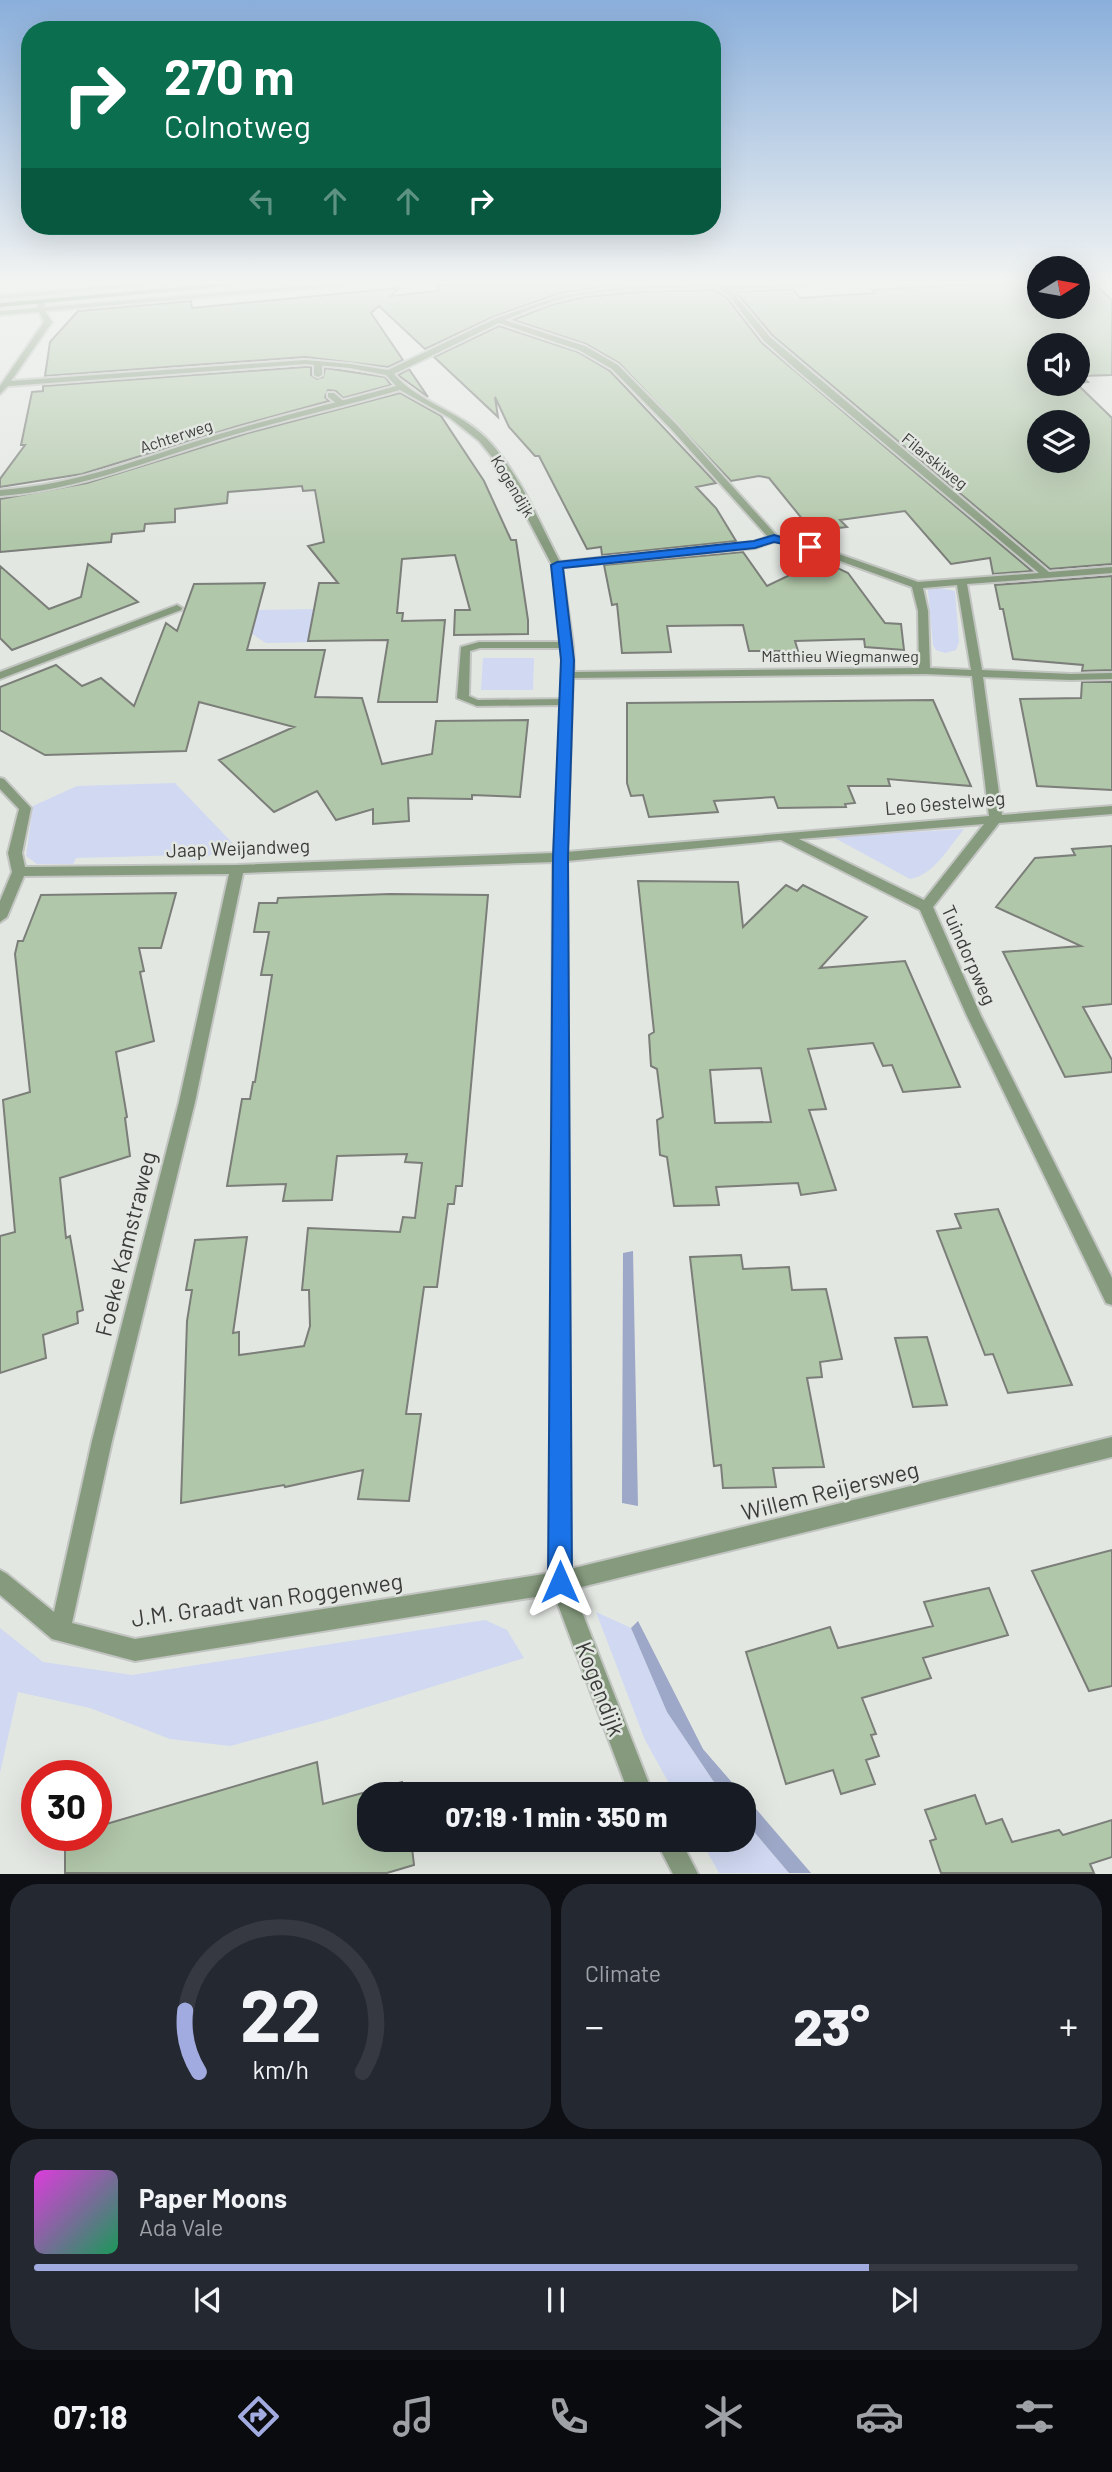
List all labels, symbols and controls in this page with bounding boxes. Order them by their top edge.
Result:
text: 270 m [164,46,294,105]
icon: right [49,49,140,140]
text: Colnotweg [164,106,311,144]
icon: left [243,182,281,220]
icon: ahead [316,182,354,220]
icon: ahead [389,182,427,220]
icon: right [462,182,500,220]
north arrow [1027,256,1090,318]
map controls [1027,256,1090,473]
button: sound [1027,333,1090,396]
button: layers [1027,410,1090,473]
street label: Achterweg [137,415,215,456]
street label: Filarskiweg [899,428,972,493]
street label: Kogendijk [488,451,539,520]
pin [780,517,840,577]
icon: arrive [791,528,829,566]
street label: Matthieu Wiegmanweg [761,646,919,665]
street label: Leo Gestelweg [884,786,1006,819]
street label: Jaap Weijandweg [166,833,310,862]
street label: Tuindorpweg [937,901,1002,1008]
street label: Foeke Kamstraweg [88,1148,162,1339]
street label: Willem Reijersweg [738,1454,921,1526]
position arrow [523,1545,597,1619]
street label: J.M. Graadt van Roggenweg [129,1566,404,1632]
street label: Kogendijk [570,1638,632,1740]
speed limit sign: 30 [21,1760,112,1851]
text: 07:19 · 1 min · 350 m [446,1801,667,1832]
text: Climate [585,1959,661,1987]
text: 22 [240,1970,321,2058]
text: 23° [793,1994,870,2056]
text: − [585,2002,604,2048]
text: + [1059,2002,1078,2048]
text: km/h [252,2054,309,2084]
text: Paper Moons [139,2182,287,2213]
text: Ada Vale [139,2213,223,2241]
icon: previous [189,2281,227,2319]
icon: pause [537,2281,575,2319]
icon: next [885,2281,923,2319]
icon: directions [234,2392,283,2441]
icon: music [389,2392,438,2441]
icon: phone [544,2392,593,2441]
icon: climate [699,2392,748,2441]
icon: car [855,2392,904,2441]
icon: filters [1010,2392,1059,2441]
text: 07:18 [53,2397,128,2435]

